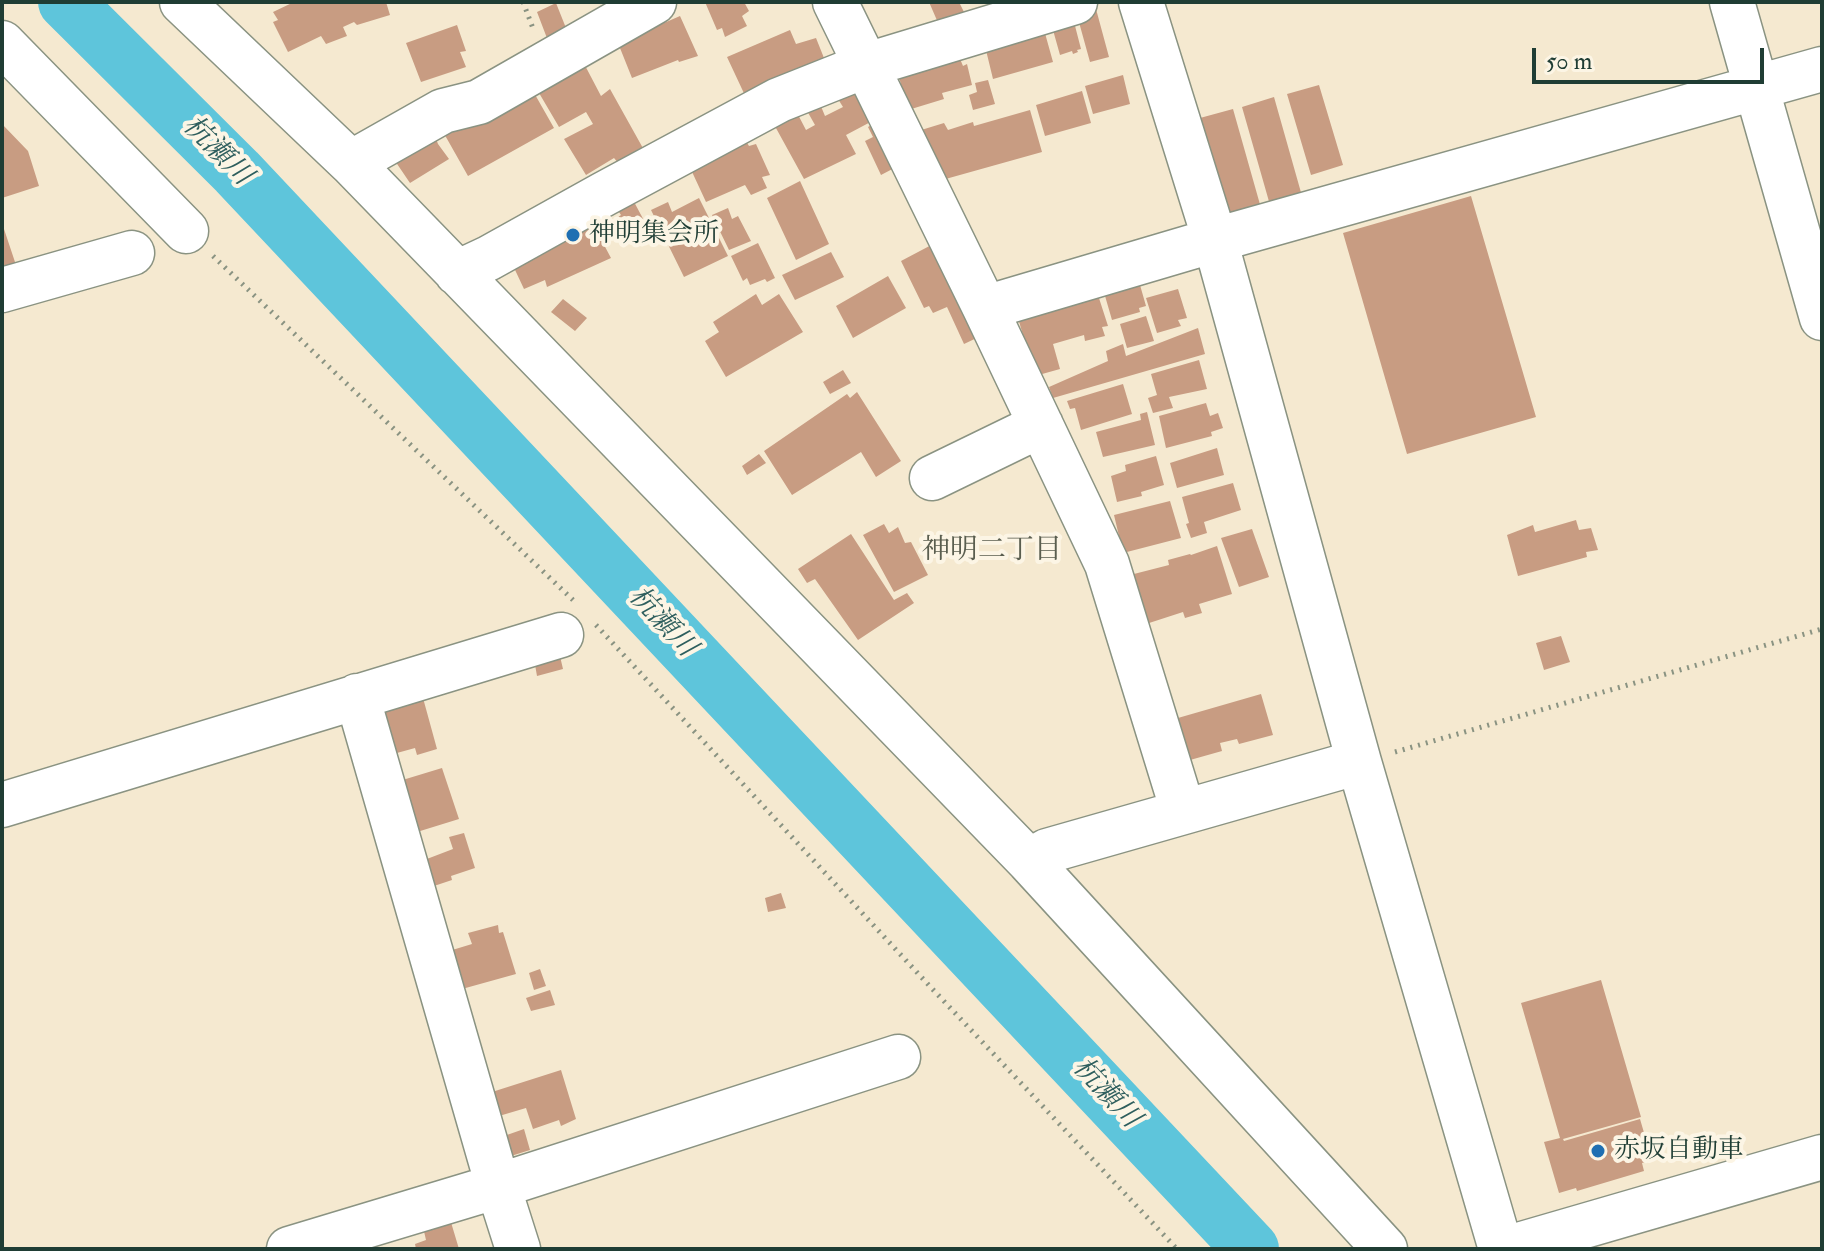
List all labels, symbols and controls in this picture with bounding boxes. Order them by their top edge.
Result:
scale bar [1536,32,1768,82]
text: 50 m [1546,46,1592,77]
water label: 杭瀬川 [174,110,258,194]
place label: 神明集会所 [589,219,719,251]
marker: 神明集会所 [564,226,582,244]
district label: 神明二丁目 [922,535,1062,569]
water label: 杭瀬川 [620,581,702,665]
water label: 杭瀬川 [1064,1052,1146,1136]
place label: 赤坂自動車 [1614,1135,1744,1167]
marker: 赤坂自動車 [1589,1142,1607,1160]

